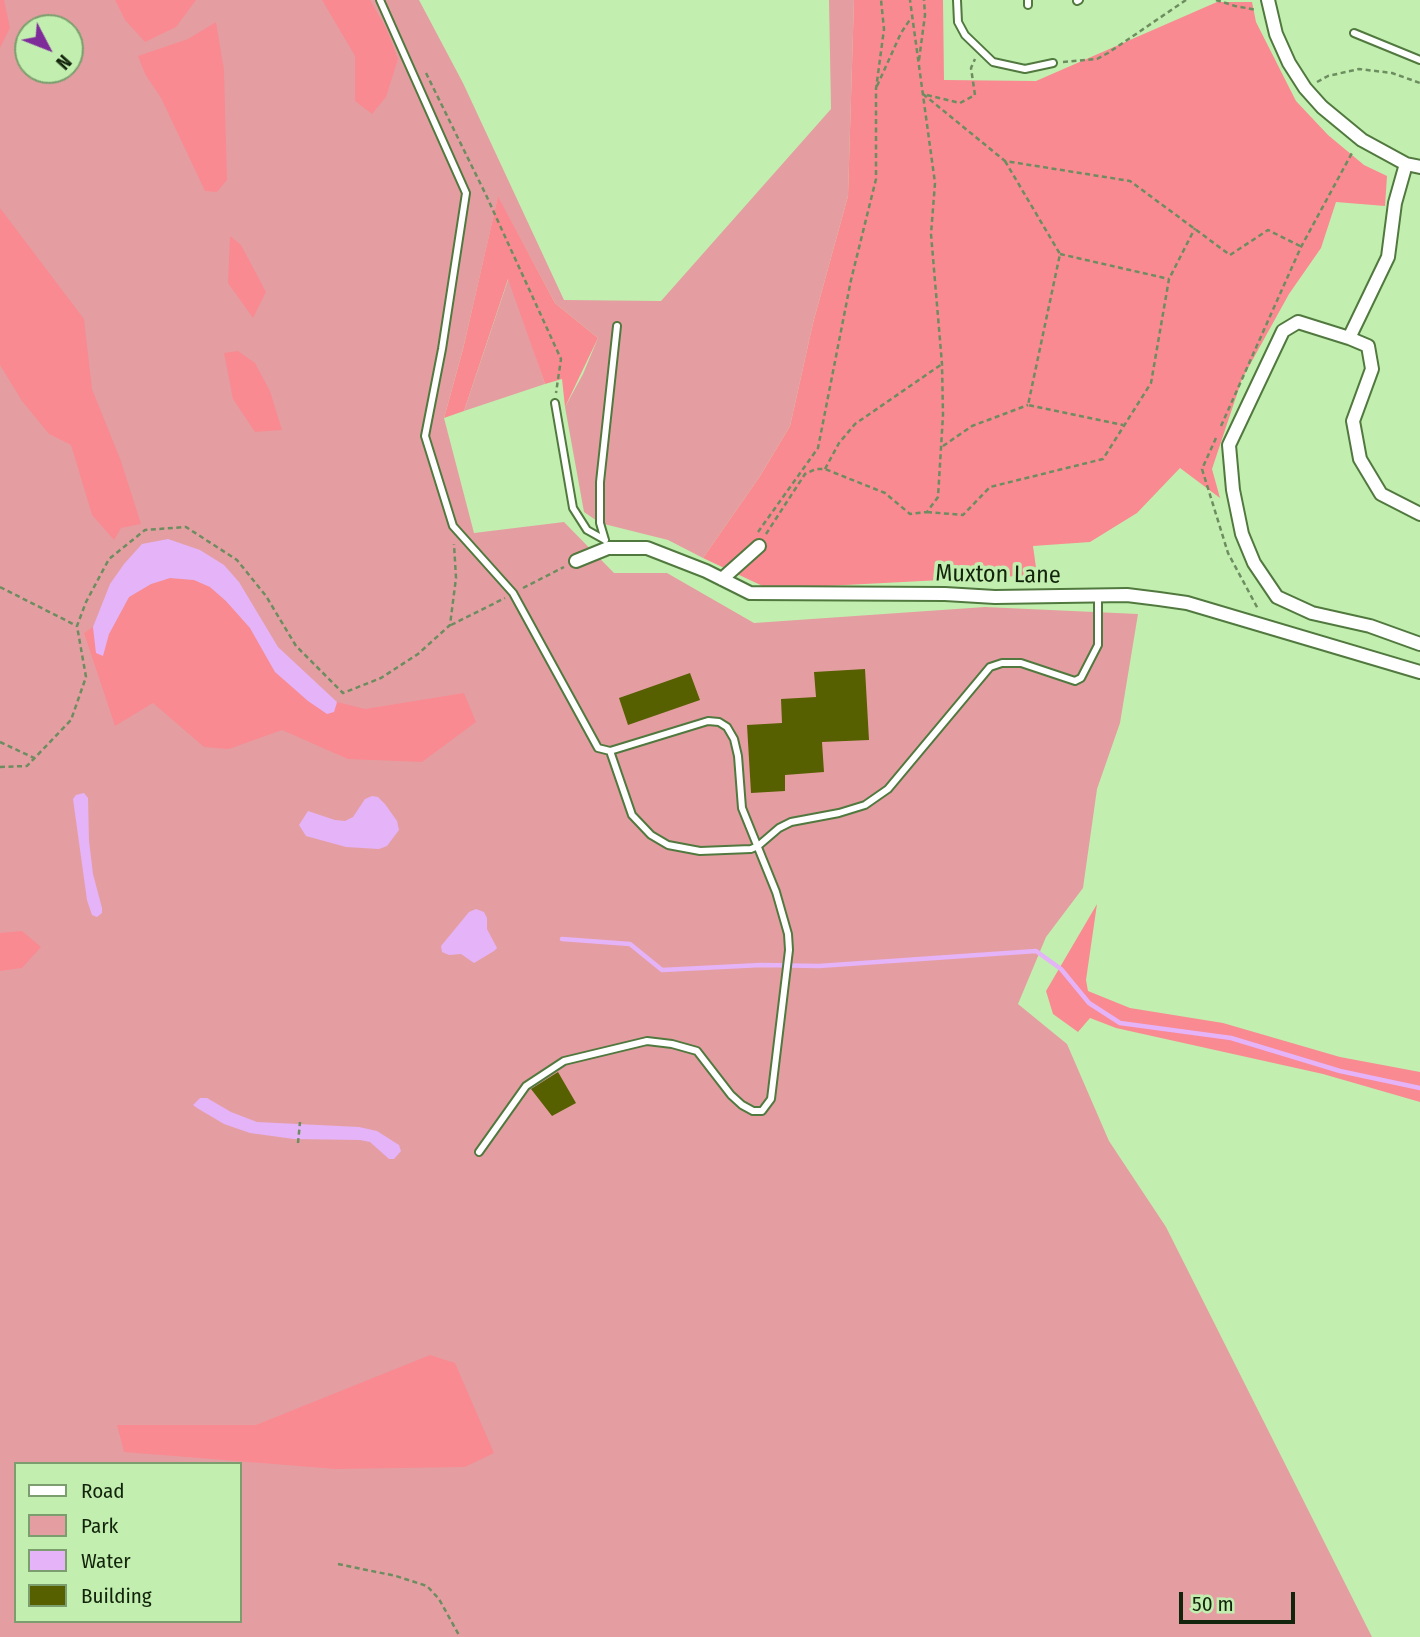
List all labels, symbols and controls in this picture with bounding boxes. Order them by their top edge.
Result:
north arrow [14,14,84,84]
text: N [51,50,76,74]
street label: Muxton Lane [935,560,1061,590]
legend [14,1462,242,1623]
text: Road [81,1478,125,1504]
text: Park [81,1513,118,1539]
text: Water [81,1548,131,1574]
scale bar [1182,1578,1298,1622]
text: Building [81,1583,152,1609]
text: 50 m [1192,1591,1234,1617]

